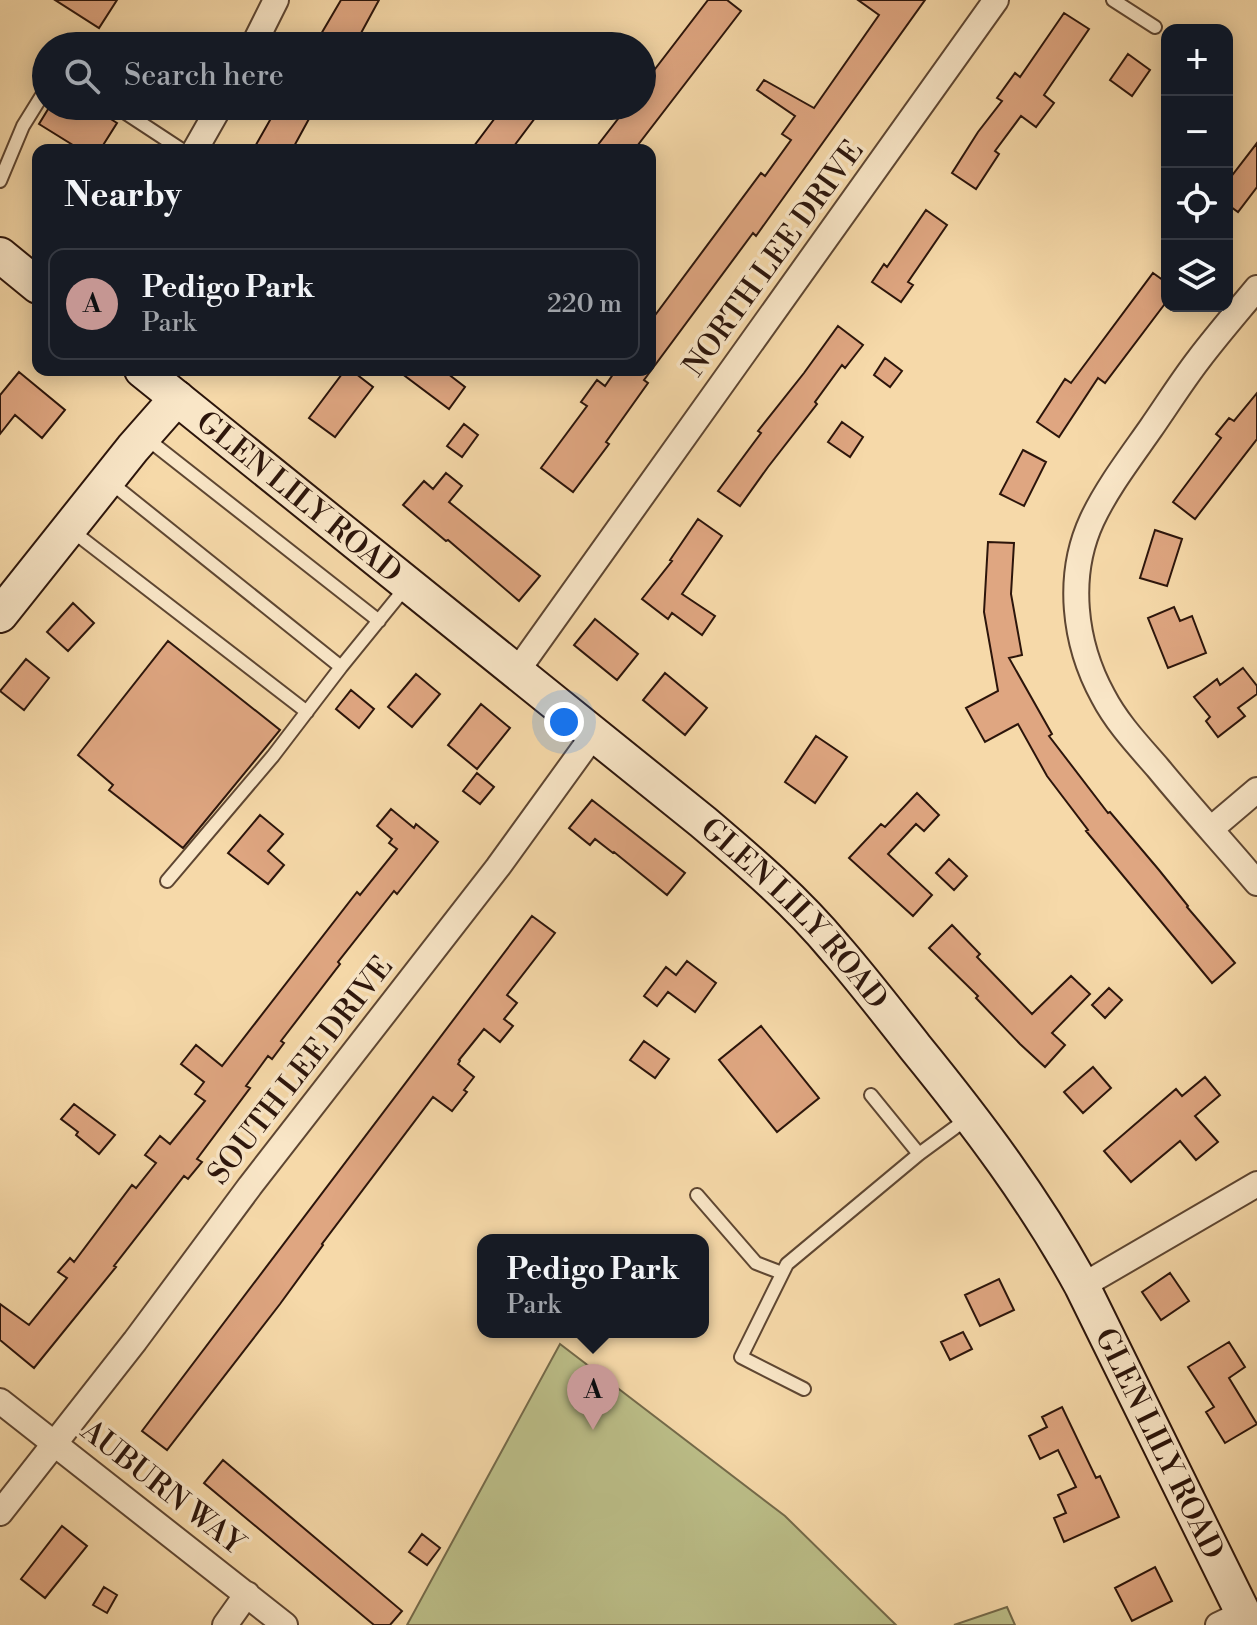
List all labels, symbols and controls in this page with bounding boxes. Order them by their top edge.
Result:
map controls [1161,24,1233,312]
button: + [1161,24,1233,96]
search box [32,32,656,120]
icon: search [60,54,104,98]
text: Search here [124,57,284,95]
button: − [1161,96,1233,168]
street label: NORTH LEE DRIVE [675,133,872,384]
button: locate [1161,168,1233,240]
text: Nearby [64,175,182,217]
button: layers [1161,240,1233,312]
text: Pedigo Park [142,269,314,307]
text: A [83,288,101,320]
text: 220 m [547,288,622,320]
text: Park [142,307,196,339]
street label: GLEN LILY ROAD [188,403,409,592]
your location [544,702,584,742]
street label: GLEN LILY ROAD [692,810,896,1017]
street label: SOUTH LEE DRIVE [200,949,402,1192]
popup [477,1234,709,1338]
text: Pedigo Park [507,1251,679,1289]
text: Park [507,1289,561,1321]
street label: GLEN LILY ROAD [1086,1322,1232,1566]
pin: A [567,1364,619,1430]
street label: AUBURN WAY [72,1412,253,1564]

